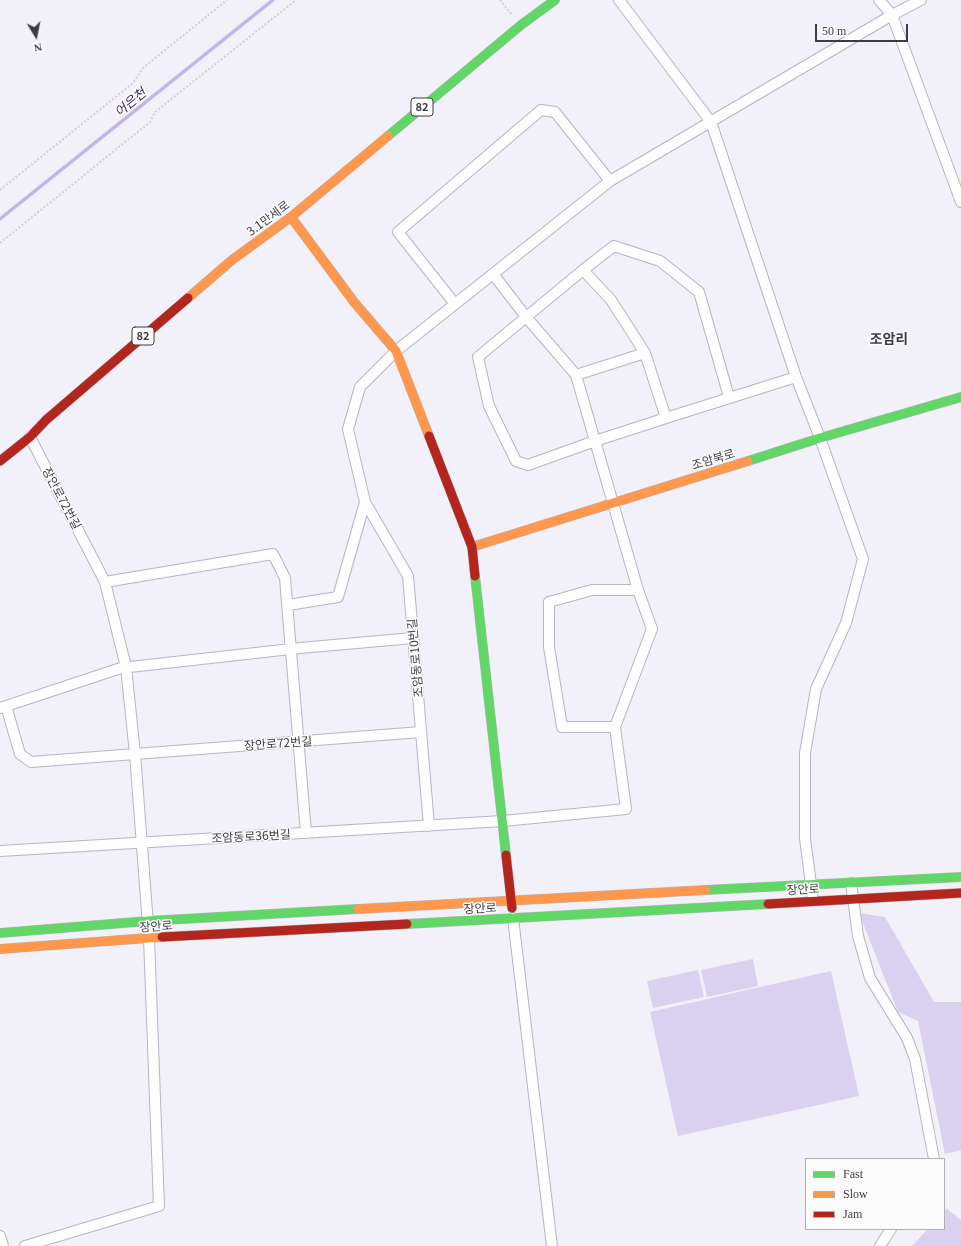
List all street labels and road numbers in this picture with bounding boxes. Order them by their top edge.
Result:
road number: 82 [411,98,433,116]
street label: 3.1만세로 [244,197,292,239]
road number: 82 [132,327,154,345]
street label: 조암북로 [690,446,736,472]
street label: 장안로72번길 [40,464,84,532]
street label: 조암동로10번길 [404,618,426,698]
street label: 장안로72번길 [243,733,313,753]
street label: 조암동로36번길 [211,827,291,845]
street label: 장안로 [786,881,820,897]
street label: 장안로 [463,900,497,916]
street label: 장안로 [139,918,173,934]

